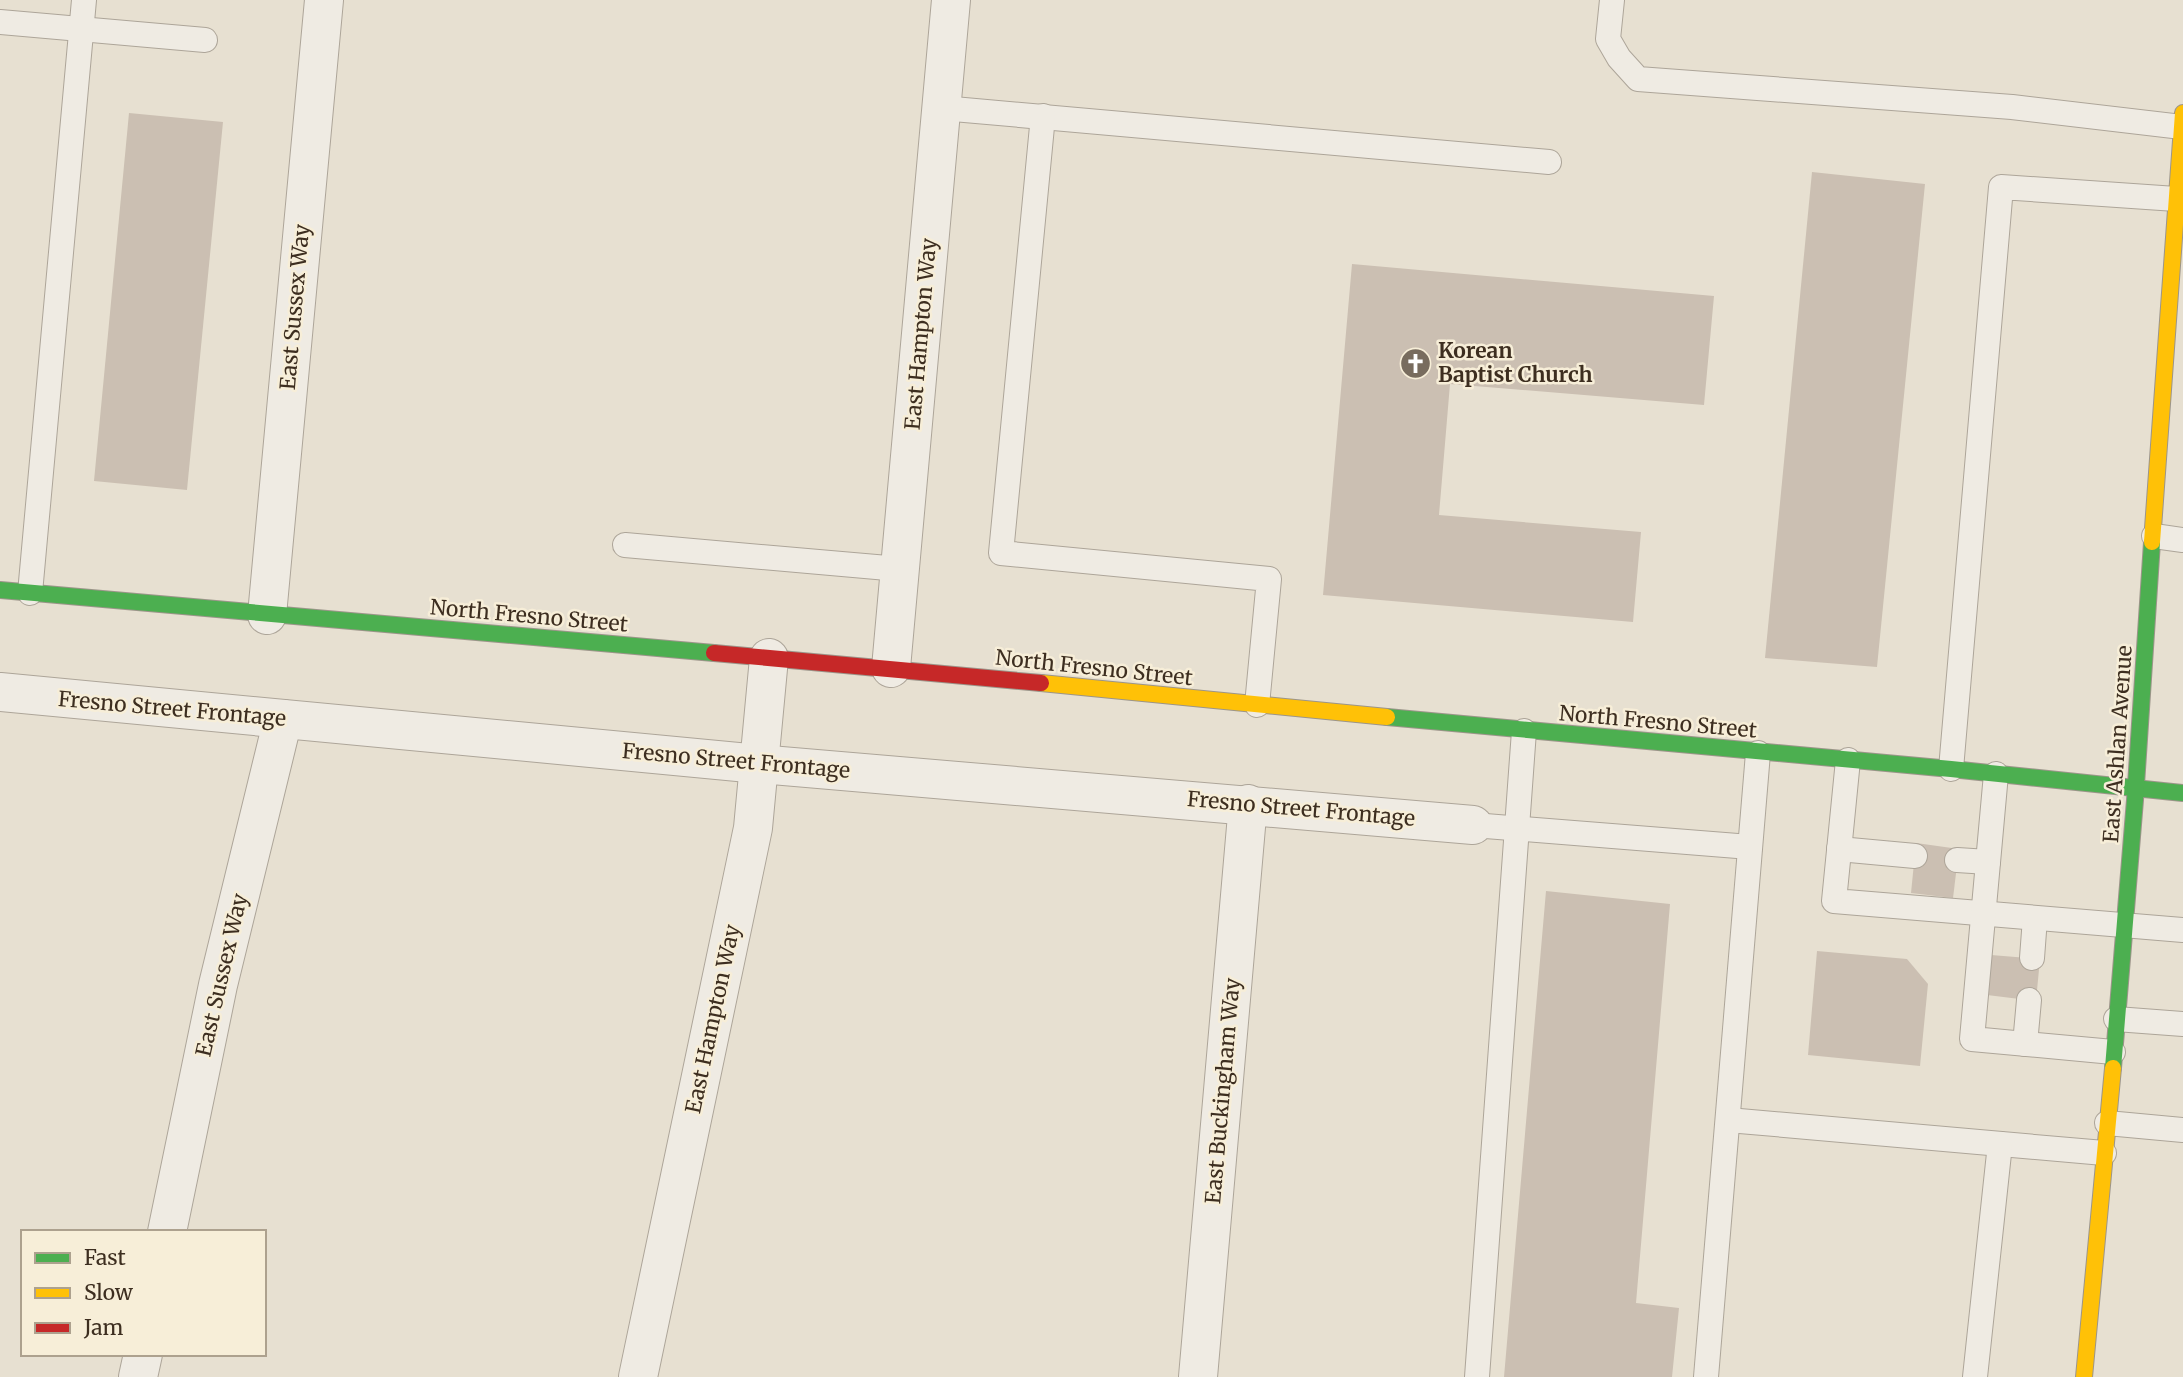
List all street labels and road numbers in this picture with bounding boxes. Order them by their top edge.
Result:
street label: East Sussex Way [274,222,315,391]
street label: East Hampton Way [899,236,942,431]
street label: North Fresno Street [429,593,629,638]
street label: North Fresno Street [994,644,1194,691]
street label: East Ashlan Avenue [2097,644,2138,844]
street label: Fresno Street Frontage [57,685,287,732]
street label: North Fresno Street [1558,699,1758,744]
street label: Fresno Street Frontage [621,737,851,784]
street label: Fresno Street Frontage [1186,785,1416,832]
street label: East Sussex Way [190,890,254,1059]
street label: East Hampton Way [679,921,746,1116]
street label: East Buckingham Way [1199,976,1246,1205]

